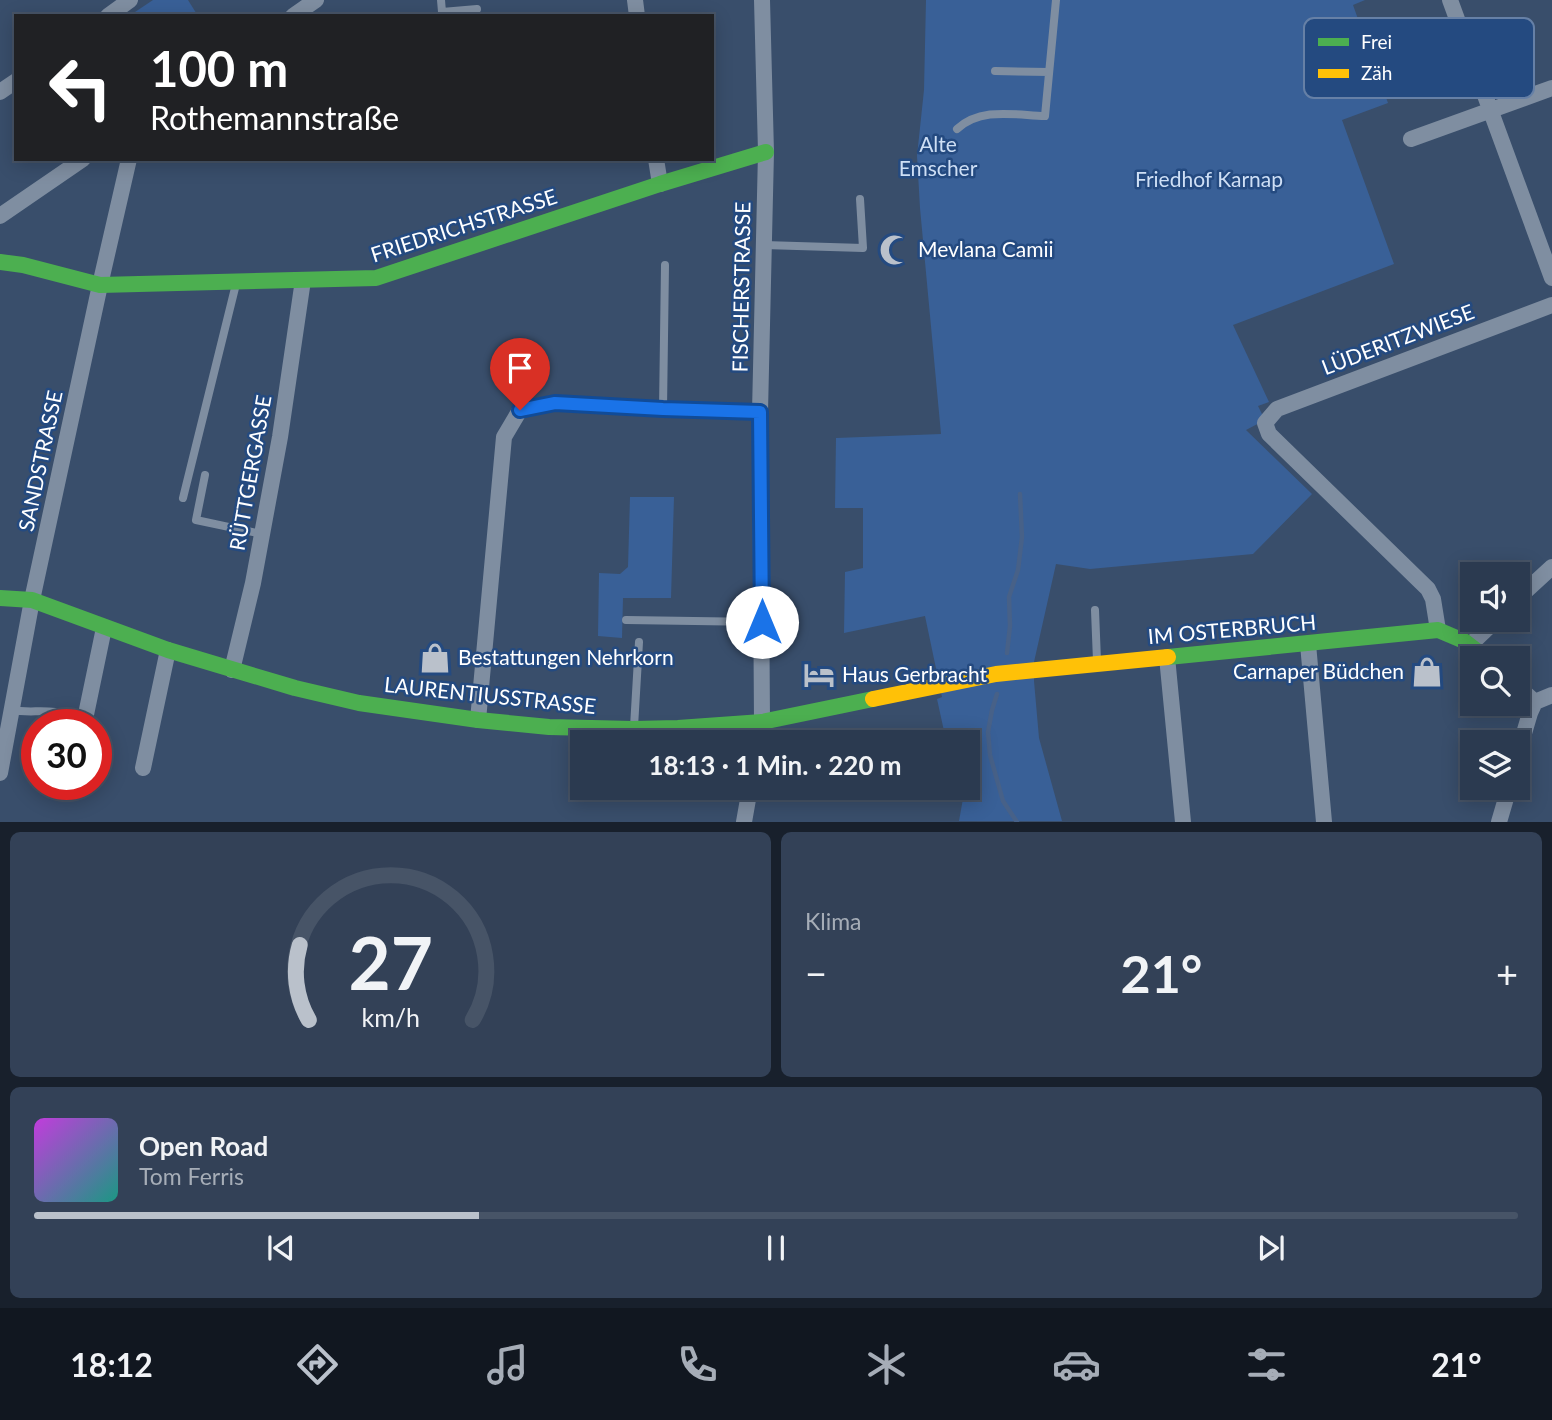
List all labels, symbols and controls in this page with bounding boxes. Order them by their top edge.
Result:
legend [1304,18,1534,98]
text: Frei [1361,30,1392,53]
text: 100 m [150,39,288,97]
icon: left [35,42,126,133]
text: Zäh [1361,61,1392,84]
text: Rothemannstraße [150,98,399,137]
park label: Alte Emscher [899,131,978,180]
park label: Friedhof Karnap [1135,166,1283,191]
street label: FRIEDRICHSTRASSE [367,183,560,266]
street label: FISCHERSTRASSE [727,201,754,372]
mosque icon: Mevlana Camii [878,233,912,267]
place label: Mevlana Camii [918,236,1054,261]
street label: LÜDERITZWIESE [1318,298,1477,379]
pin [490,338,550,410]
icon: arrive [501,349,539,387]
street label: SANDSTRASSE [12,388,67,533]
street label: RÜTTGERGASSE [224,393,276,552]
map controls [1460,562,1530,800]
button: sound [1460,562,1530,632]
position arrow [725,585,799,659]
street label: IM OSTERBRUCH [1147,609,1317,648]
shop icon: Bestattungen Nehrkorn [418,641,452,675]
place label: Bestattungen Nehrkorn [458,644,674,669]
button: search [1460,646,1530,716]
shop icon: Carnaper Büdchen [1410,655,1444,689]
hotel icon: Haus Gerbracht [802,658,836,692]
place label: Carnaper Büdchen [1233,658,1404,683]
place label: Haus Gerbracht [842,661,988,686]
street label: LAURENTIUSSTRASSE [383,671,597,718]
speed limit sign: 30 [21,709,112,800]
button: layers [1460,730,1530,800]
text: 18:13 · 1 Min. · 220 m [648,749,902,781]
text: Klima [805,907,862,935]
text: 27 [348,919,433,1007]
text: 21° [1121,942,1202,1004]
text: − [805,950,827,996]
text: + [1496,950,1518,996]
text: km/h [361,1002,420,1032]
text: Open Road [139,1130,268,1162]
text: Tom Ferris [139,1162,244,1190]
icon: previous [262,1229,300,1267]
icon: pause [757,1229,795,1267]
icon: next [1252,1229,1290,1267]
icon: directions [293,1340,342,1389]
icon: music [483,1340,532,1389]
icon: phone [673,1340,722,1389]
icon: climate [862,1340,911,1389]
icon: car [1052,1340,1101,1389]
icon: filters [1242,1340,1291,1389]
text: 18:12 [70,1345,153,1384]
text: 21° [1431,1345,1482,1384]

